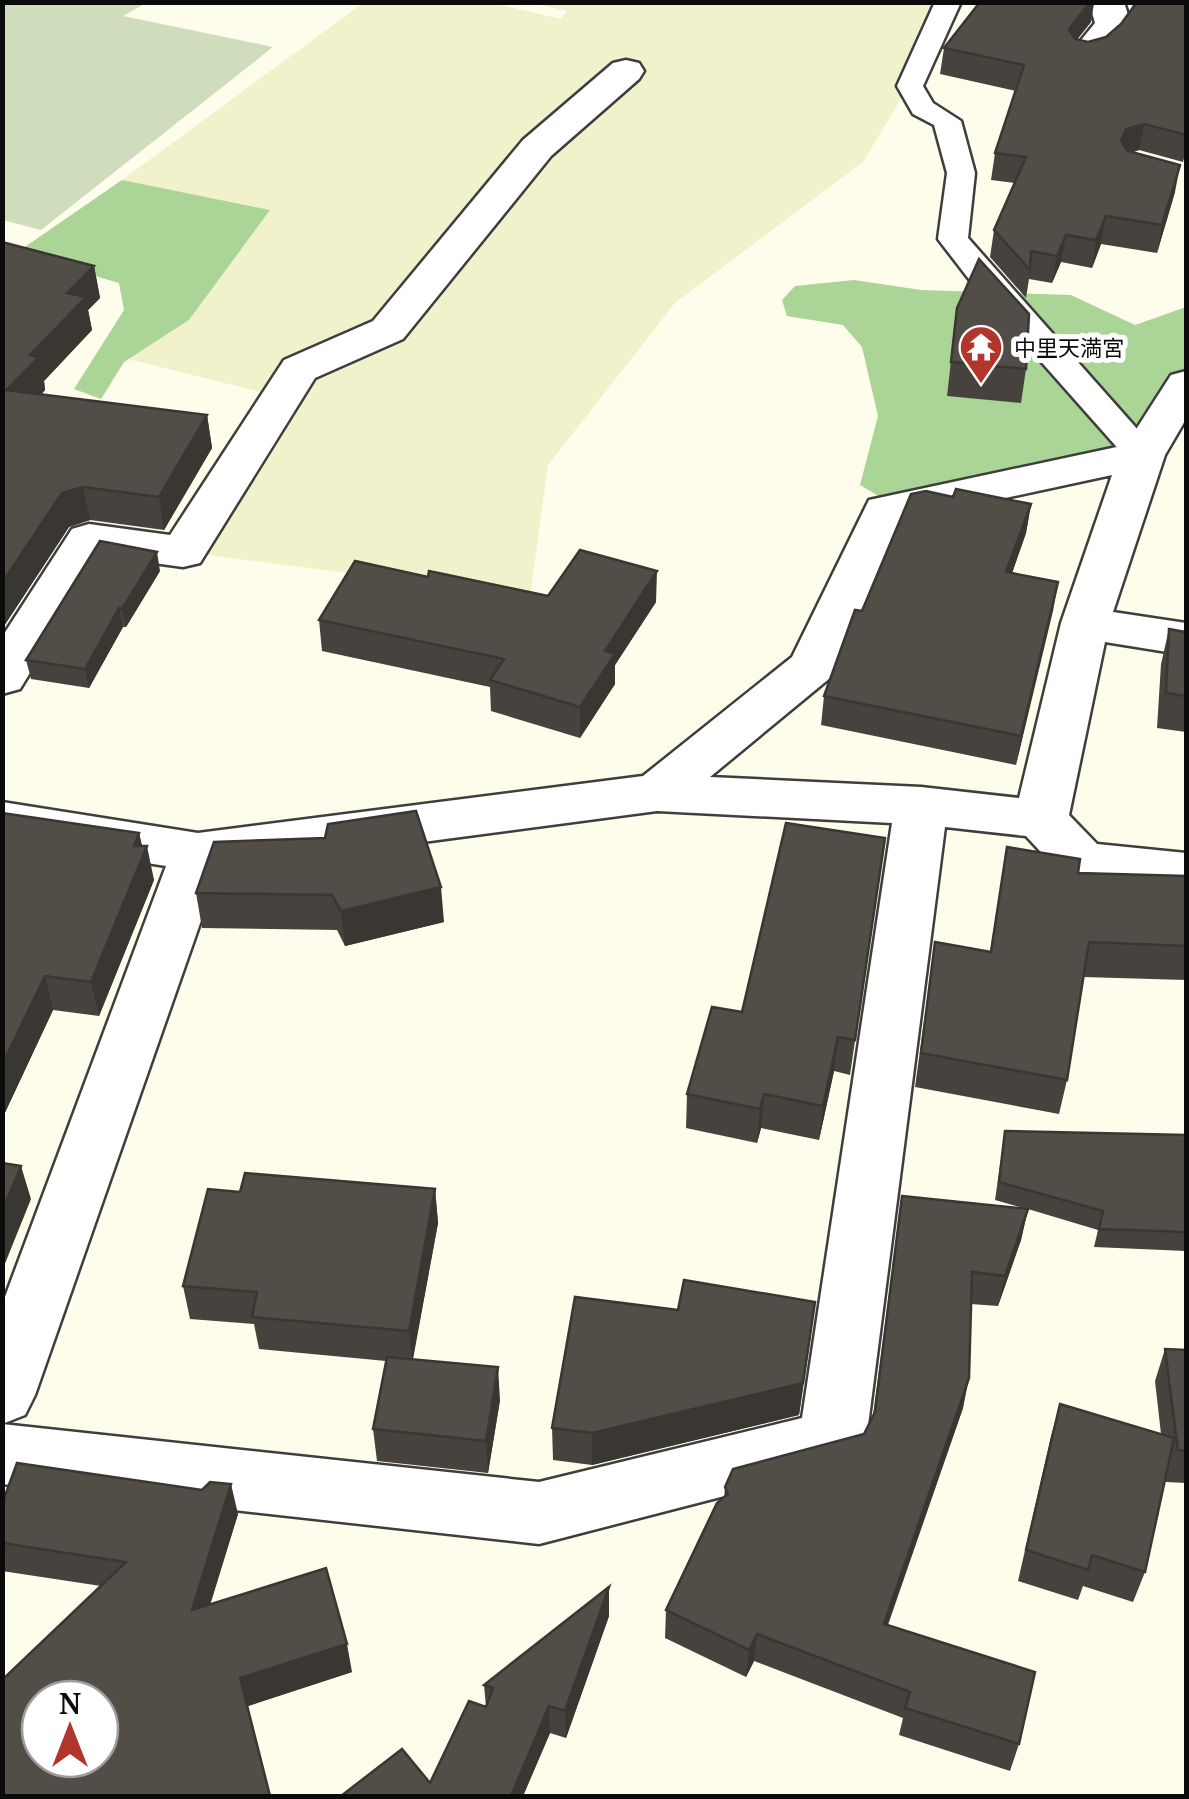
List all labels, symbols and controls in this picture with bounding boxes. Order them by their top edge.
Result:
temple icon: 中里天満宮 [958,324,1004,385]
place label: 中里天満宮 [1014,332,1124,362]
north arrow [20,1679,120,1779]
text: N [59,1684,81,1722]

